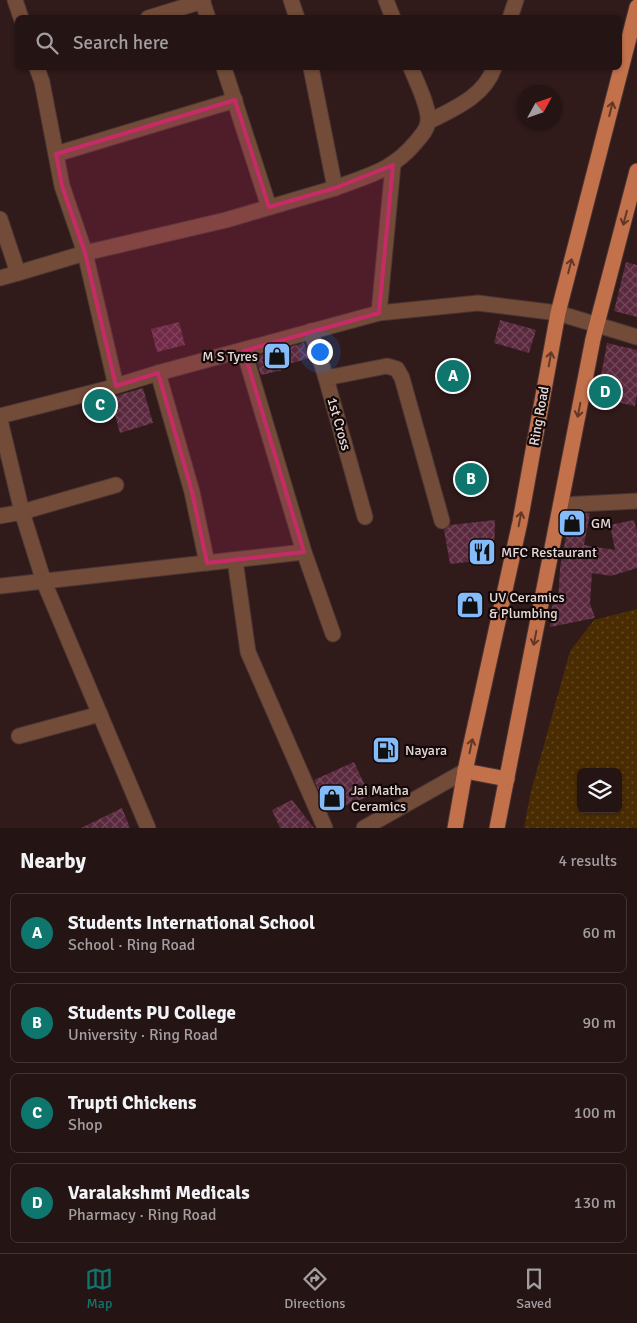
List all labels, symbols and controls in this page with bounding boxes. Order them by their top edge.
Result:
search box [15,15,622,70]
icon: search [33,29,61,57]
text: Search here [73,31,169,55]
north arrow [517,85,562,130]
one-way arrow [607,101,616,117]
one-way arrow [619,209,629,225]
one-way arrow [566,259,576,275]
your location [307,339,333,365]
shop icon: M S Tyres [262,341,292,371]
place label: M S Tyres [202,348,258,365]
one-way arrow [546,351,555,367]
pin: A [437,357,469,395]
pin: D [589,373,621,411]
street label: Ring Road [525,385,553,447]
pin: C [84,386,116,424]
street label: 1st Cross [323,395,355,453]
one-way arrow [574,402,583,418]
pin: B [455,460,487,498]
shop icon: GM [557,508,587,538]
one-way arrow [516,511,526,527]
place label: GM [591,515,611,532]
restaurant icon: MFC Restaurant [467,537,497,567]
place label: MFC Restaurant [501,544,597,561]
place label: UV Ceramics & Plumbing [489,589,565,622]
shop icon: UV Ceramics & Plumbing [455,590,485,620]
one-way arrow [529,630,539,646]
fuel station icon: Nayara [371,735,401,765]
one-way arrow [467,738,476,754]
place label: Nayara [405,742,447,759]
map controls [577,768,622,813]
button: layers [577,768,622,813]
place label: Jai Matha Ceramics [351,782,409,815]
shop icon: Jai Matha Ceramics [317,783,347,813]
text: Nearby [20,848,86,874]
text: 4 results [558,851,617,871]
text: Students International School [68,911,315,935]
text: A [32,923,42,943]
text: 60 m [582,923,616,943]
text: School · Ring Road [68,935,195,955]
text: Students PU College [68,1001,236,1025]
text: B [32,1013,42,1033]
text: 90 m [582,1013,616,1033]
text: University · Ring Road [68,1025,218,1045]
text: Trupti Chickens [68,1091,196,1115]
text: C [32,1103,42,1123]
text: 100 m [574,1103,616,1123]
text: Shop [68,1115,102,1135]
text: Varalakshmi Medicals [68,1181,250,1205]
text: D [32,1193,42,1213]
text: 130 m [574,1193,616,1213]
text: Pharmacy · Ring Road [68,1205,216,1225]
tab: Map [85,1265,113,1312]
tab: Directions [284,1265,345,1312]
tab: Saved [516,1265,552,1312]

